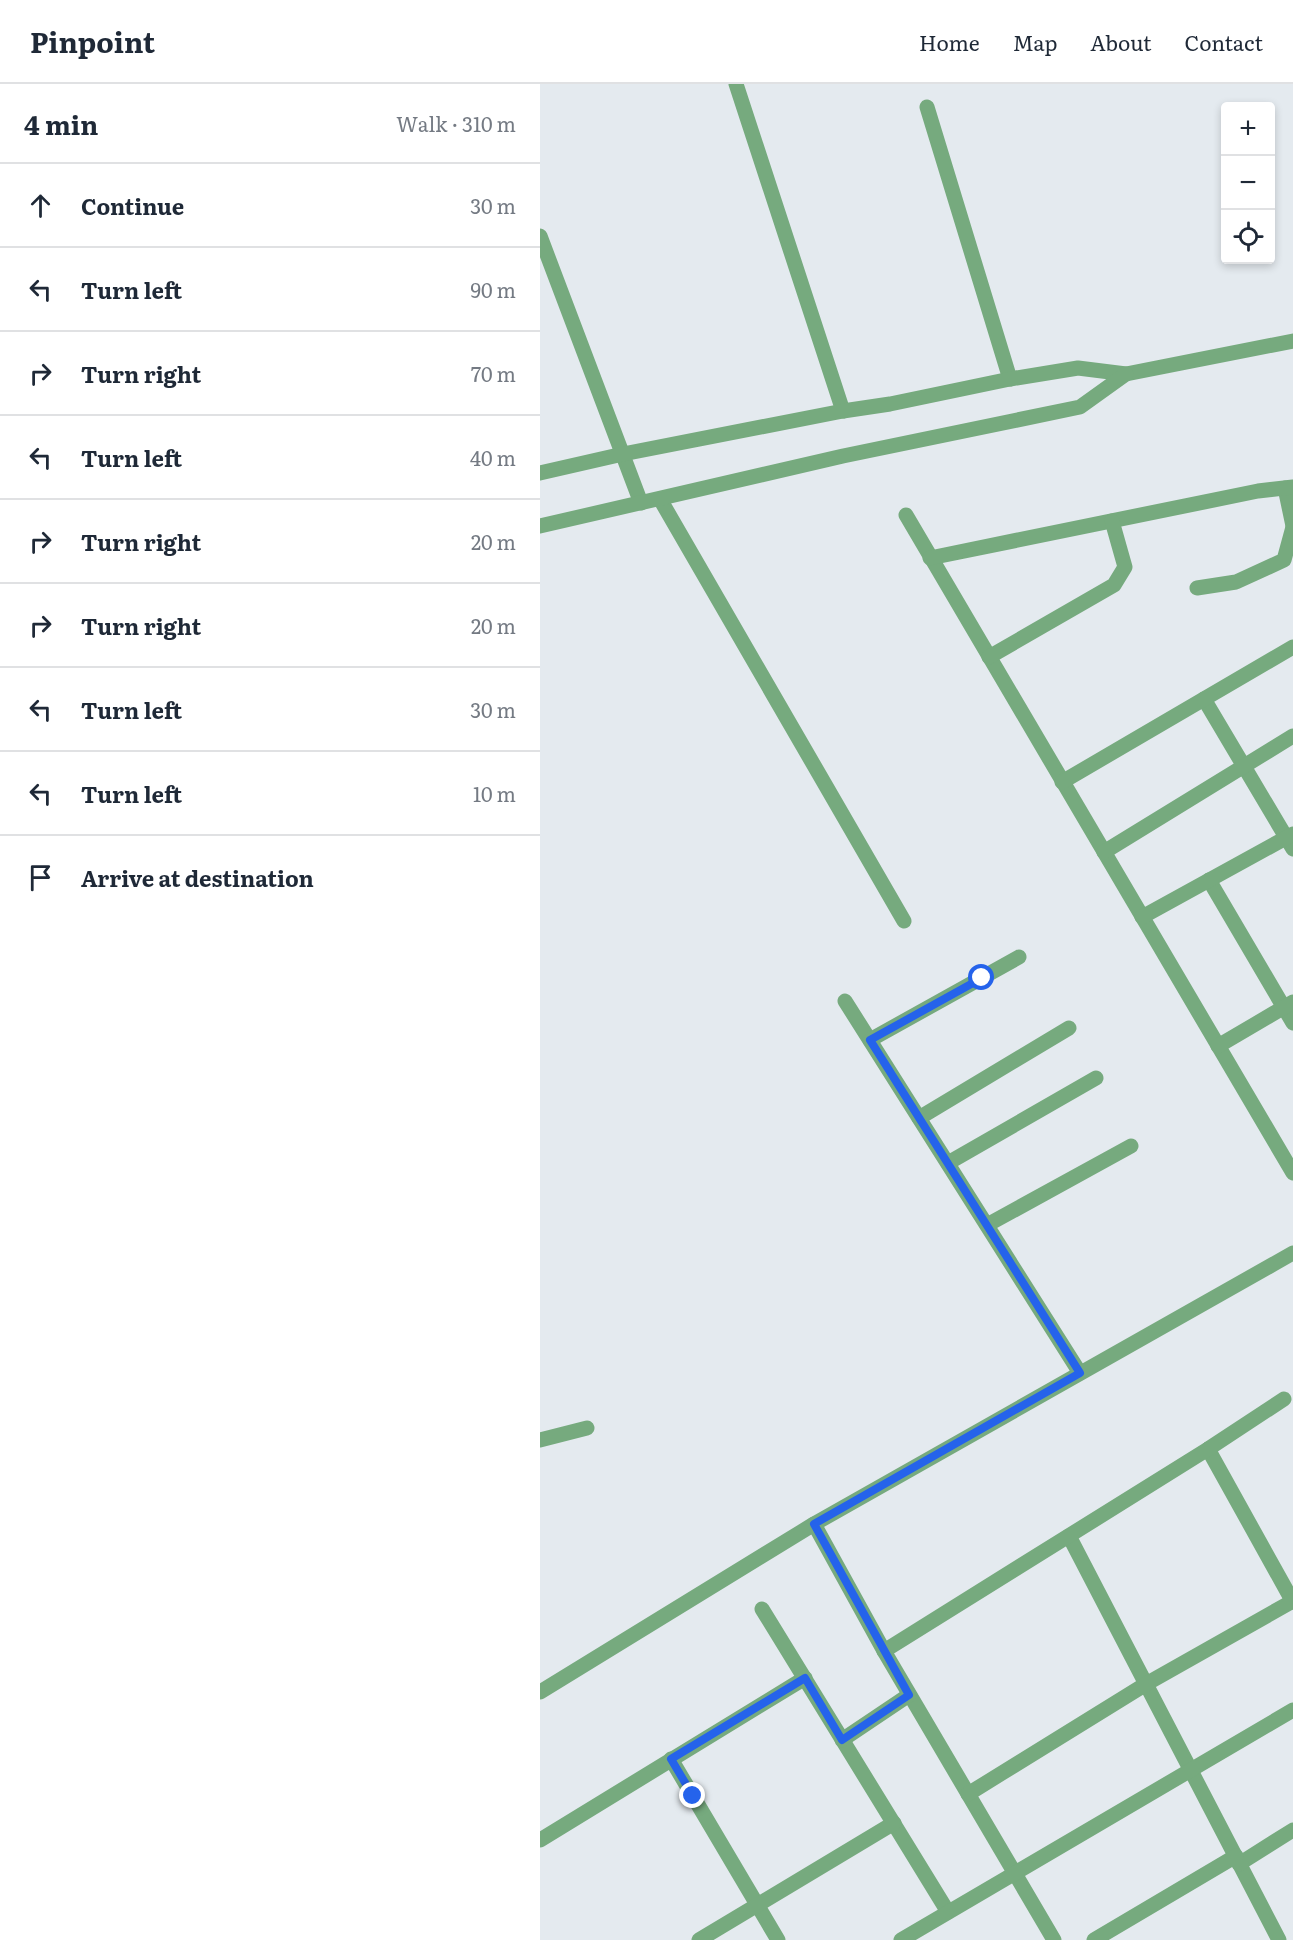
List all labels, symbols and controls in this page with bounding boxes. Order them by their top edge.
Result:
text: Pinpoint [30,20,155,62]
text: Home [919,26,980,57]
text: Map [1013,26,1057,57]
text: About [1090,26,1152,57]
text: Contact [1185,26,1263,57]
map controls [1221,102,1275,264]
button: + [1221,102,1275,156]
text: 4 min [24,104,98,143]
text: Walk · 310 m [396,108,516,138]
button: − [1221,156,1275,210]
icon: ahead [24,189,57,222]
text: Continue [81,189,184,222]
text: 30 m [470,190,516,220]
button: locate [1221,210,1275,264]
icon: left [24,273,57,306]
text: Turn left [81,273,182,306]
text: 90 m [471,274,516,304]
icon: right [24,357,57,390]
text: Turn right [81,357,201,390]
text: 70 m [471,358,516,388]
icon: left [24,441,57,474]
text: Turn left [81,441,182,474]
text: 40 m [470,442,516,472]
icon: right [24,525,57,558]
text: Turn right [81,525,201,558]
text: 20 m [471,526,516,556]
icon: right [24,609,57,642]
text: Turn right [81,609,201,642]
text: 20 m [471,610,516,640]
icon: left [24,693,57,726]
text: Turn left [81,693,182,726]
text: 30 m [470,694,516,724]
icon: left [24,777,57,810]
text: Turn left [81,777,182,810]
text: 10 m [473,778,516,808]
icon: arrive [24,861,57,894]
text: Arrive at destination [81,861,314,894]
route start [968,964,994,990]
route end [679,1782,705,1808]

